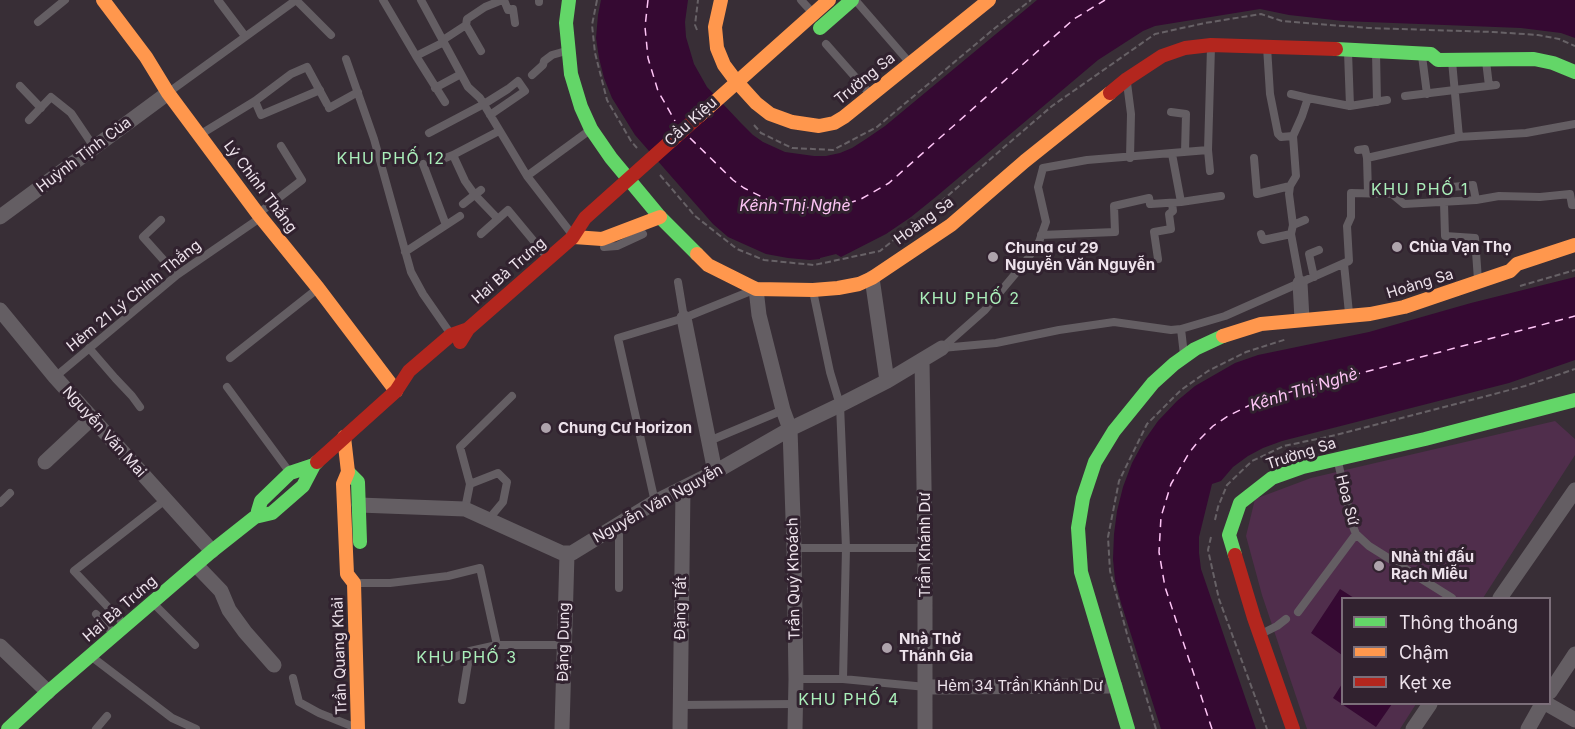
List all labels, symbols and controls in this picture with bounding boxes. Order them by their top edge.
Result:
street label: Trường Sa [831,49,899,109]
street label: Cầu Kiệu [661,94,721,150]
street label: Huỳnh Tịnh Của [33,114,135,196]
street label: Lý Chính Thắng [220,137,300,237]
district label: KHU PHỐ 12 [336,149,446,169]
district label: KHU PHỐ 1 [1371,180,1469,200]
street label: Hoàng Sa [891,193,957,249]
water label: Kênh Thị Nghè [739,196,851,216]
street label: Hai Bà Trưng [468,234,550,308]
street label: Hẻm 21 Lý Chính Thắng [63,236,205,356]
place label: Chùa Vạn Thọ [1409,238,1511,256]
place label: Chung cư 29 Nguyễn Văn Nguyễn [1005,239,1155,274]
marker: Chùa Vạn Thọ [1390,240,1404,254]
marker: Chung cư 29 Nguyễn Văn Nguyễn [986,250,1000,264]
street label: Hoàng Sa [1384,265,1456,303]
district label: KHU PHỐ 2 [919,289,1021,309]
water label: Kênh Thị Nghè [1248,365,1360,415]
street label: Nguyễn Văn Mai [58,383,150,481]
place label: Chung Cư Horizon [558,419,692,437]
marker: Chung Cư Horizon [539,421,553,435]
street label: Trường Sa [1264,434,1338,474]
street label: Nguyễn Văn Nguyễn [590,461,726,547]
street label: Hoa Sứ [1332,473,1362,527]
street label: Trần Khánh Dư [916,492,934,598]
street label: Trần Quý Khoách [784,517,804,641]
place label: Nhà thi đấu Rạch Miễu [1391,548,1474,583]
marker: Nhà thi đấu Rạch Miễu [1372,559,1386,573]
street label: Hai Bà Trưng [79,572,161,646]
street label: Ðặng Tất [671,576,691,640]
street label: Trần Quang Khải [329,597,351,715]
legend [1341,597,1551,705]
street label: Đặng Dung [554,602,574,682]
text: Thông thoáng [1399,612,1518,633]
place label: Nhà Thờ Thánh Gia [899,630,973,665]
marker: Nhà Thờ Thánh Gia [880,641,894,655]
text: Chậm [1399,642,1449,663]
district label: KHU PHỐ 3 [416,648,518,668]
text: Kẹt xe [1399,672,1452,693]
street label: Hẻm 34 Trần Khánh Dư [937,677,1103,695]
district label: KHU PHỐ 4 [798,690,900,710]

